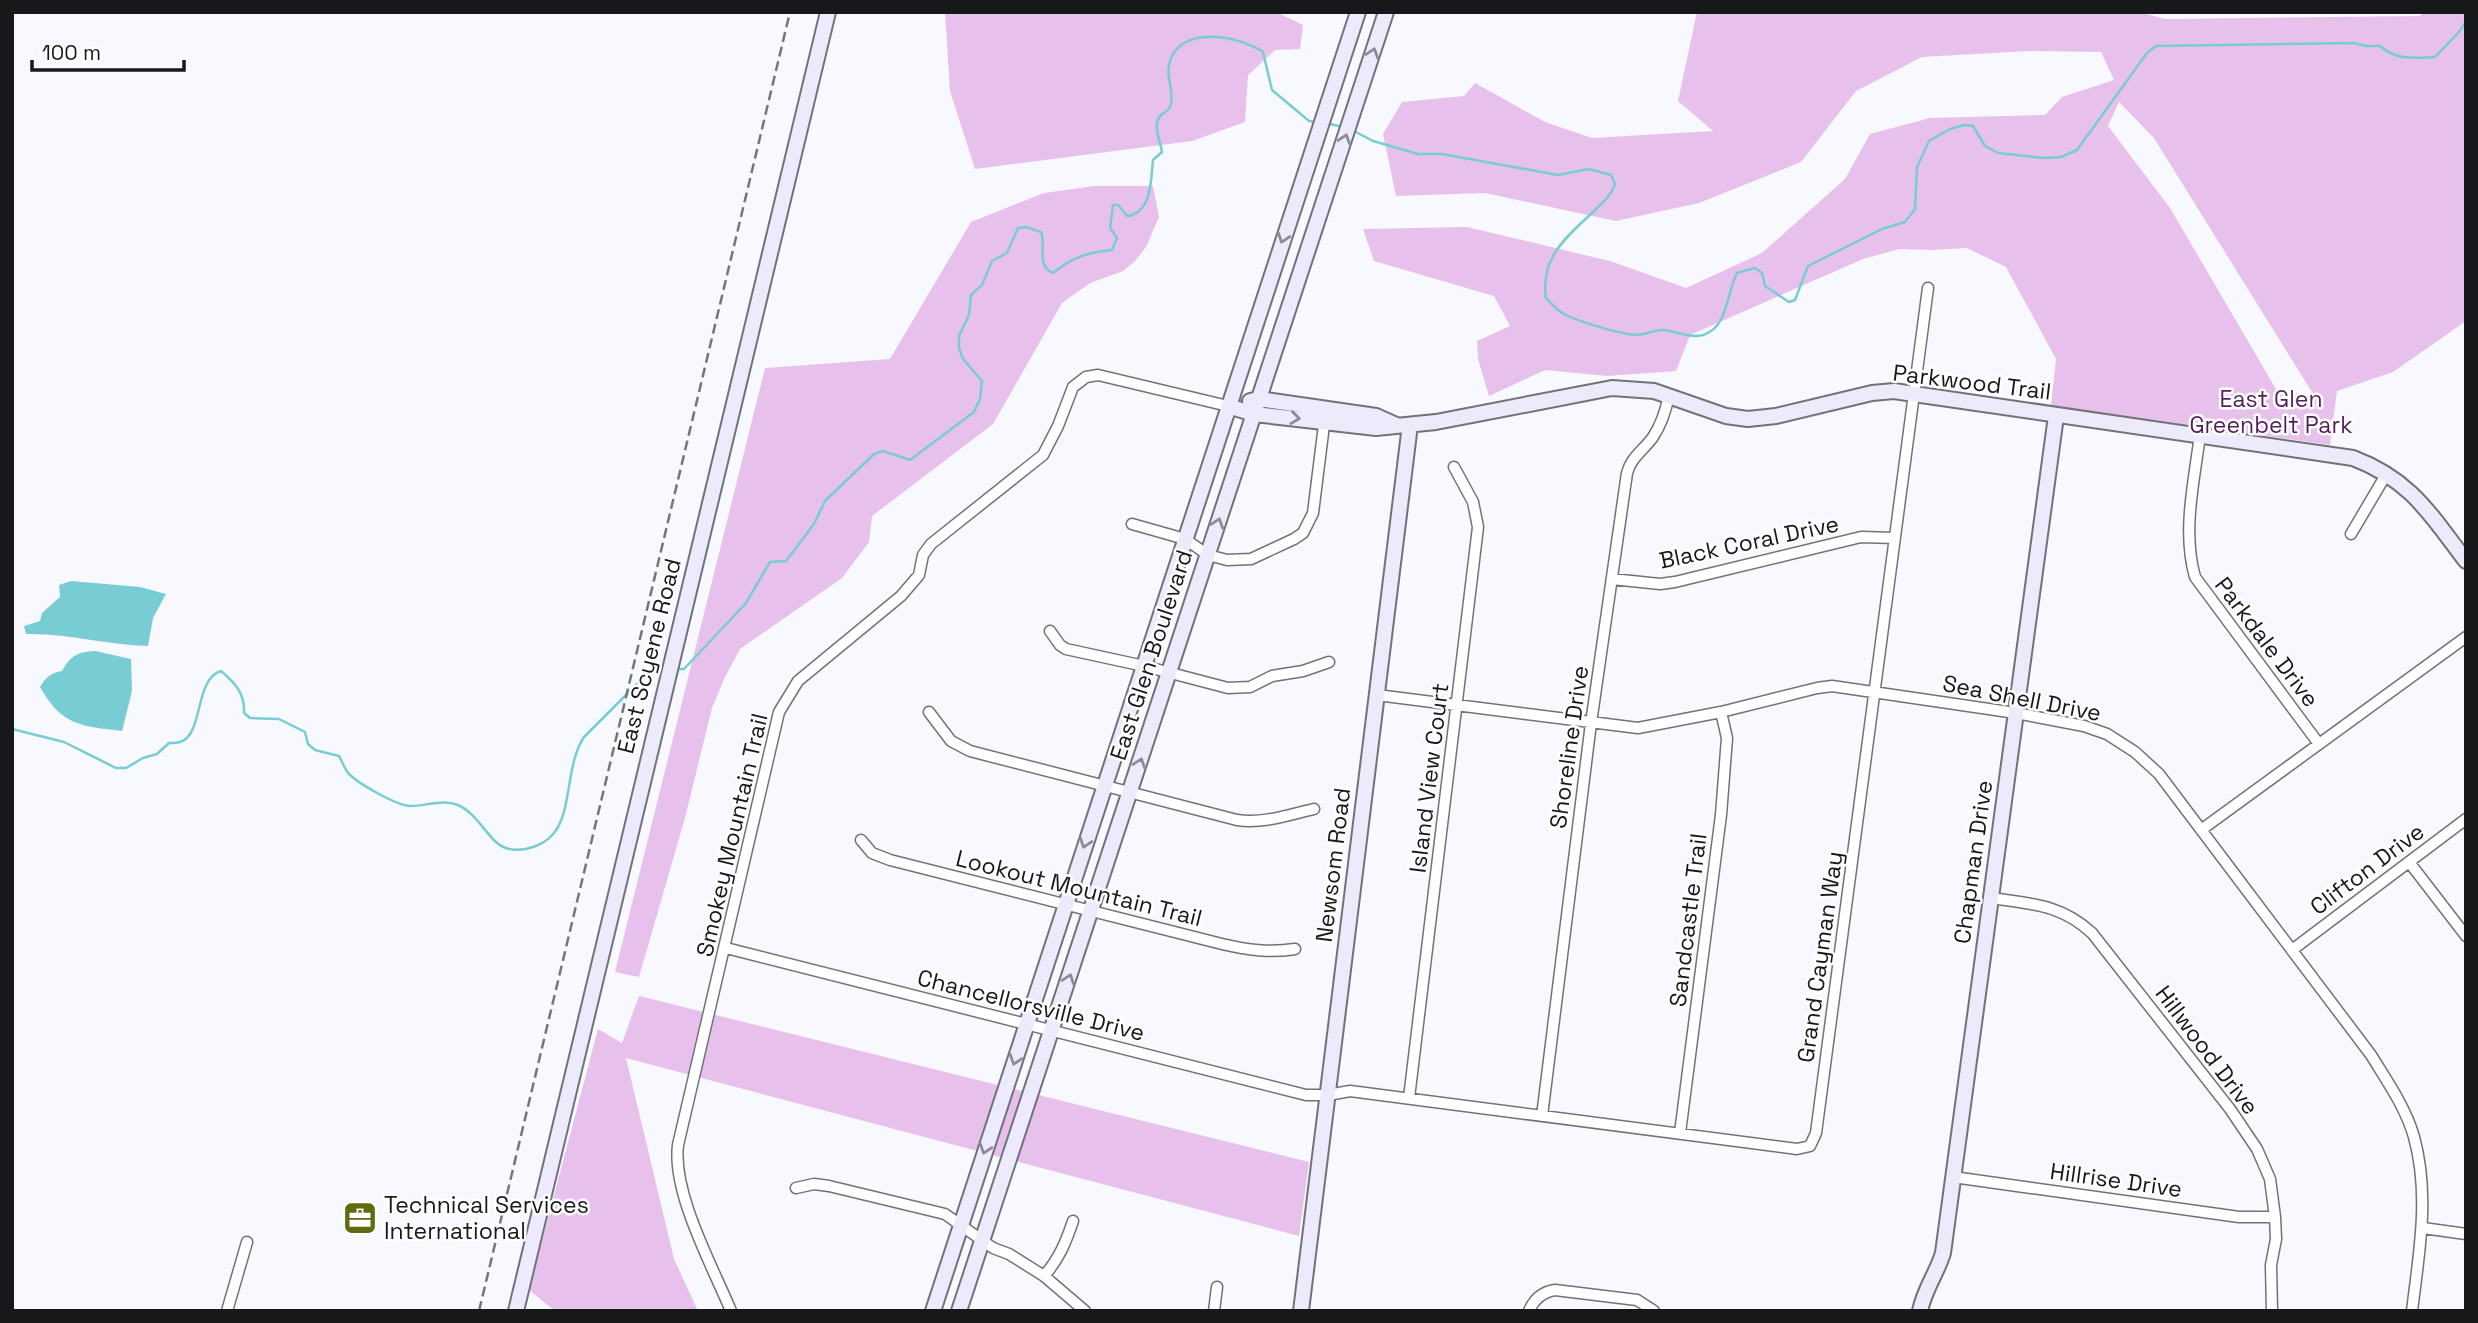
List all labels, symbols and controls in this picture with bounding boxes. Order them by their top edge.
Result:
scale bar [32,28,184,72]
text: 100 m [42,39,101,66]
one-way arrow [1364,47,1379,59]
one-way arrow [1336,133,1351,145]
one-way arrow [1277,232,1292,244]
street label: Parkwood Trail [1891,357,2053,407]
park label: East Glen Greenbelt Park [2189,384,2353,440]
one-way arrow [1289,411,1301,426]
street label: Black Coral Drive [1656,508,1842,576]
one-way arrow [1210,518,1224,530]
street label: East Glen Boulevard [1103,546,1199,764]
street label: East Scyene Road [610,555,688,757]
street label: Parkdale Drive [2208,571,2326,713]
street label: Shoreline Drive [1543,664,1595,830]
street label: Sea Shell Drive [1940,668,2104,728]
street label: Island View Court [1402,681,1456,875]
street label: Smokey Mountain Trail [689,710,775,960]
one-way arrow [1132,757,1146,769]
street label: Chapman Drive [1947,778,1999,946]
street label: Newsom Road [1309,786,1357,944]
street label: Clifton Drive [2304,816,2430,922]
street label: Sandcastle Trail [1662,831,1714,1009]
one-way arrow [1079,837,1093,849]
street label: Lookout Mountain Trail [953,843,1205,933]
street label: Grand Cayman Way [1790,849,1850,1065]
street label: Chancellorsville Drive [914,962,1148,1048]
one-way arrow [1061,973,1075,985]
street label: Hillwood Drive [2149,979,2265,1121]
one-way arrow [1009,1053,1023,1065]
one-way arrow [979,1143,993,1155]
street label: Hillrise Drive [2048,1156,2184,1204]
place label: Technical Services International [384,1190,589,1246]
office icon: Technical Services International [341,1199,379,1237]

